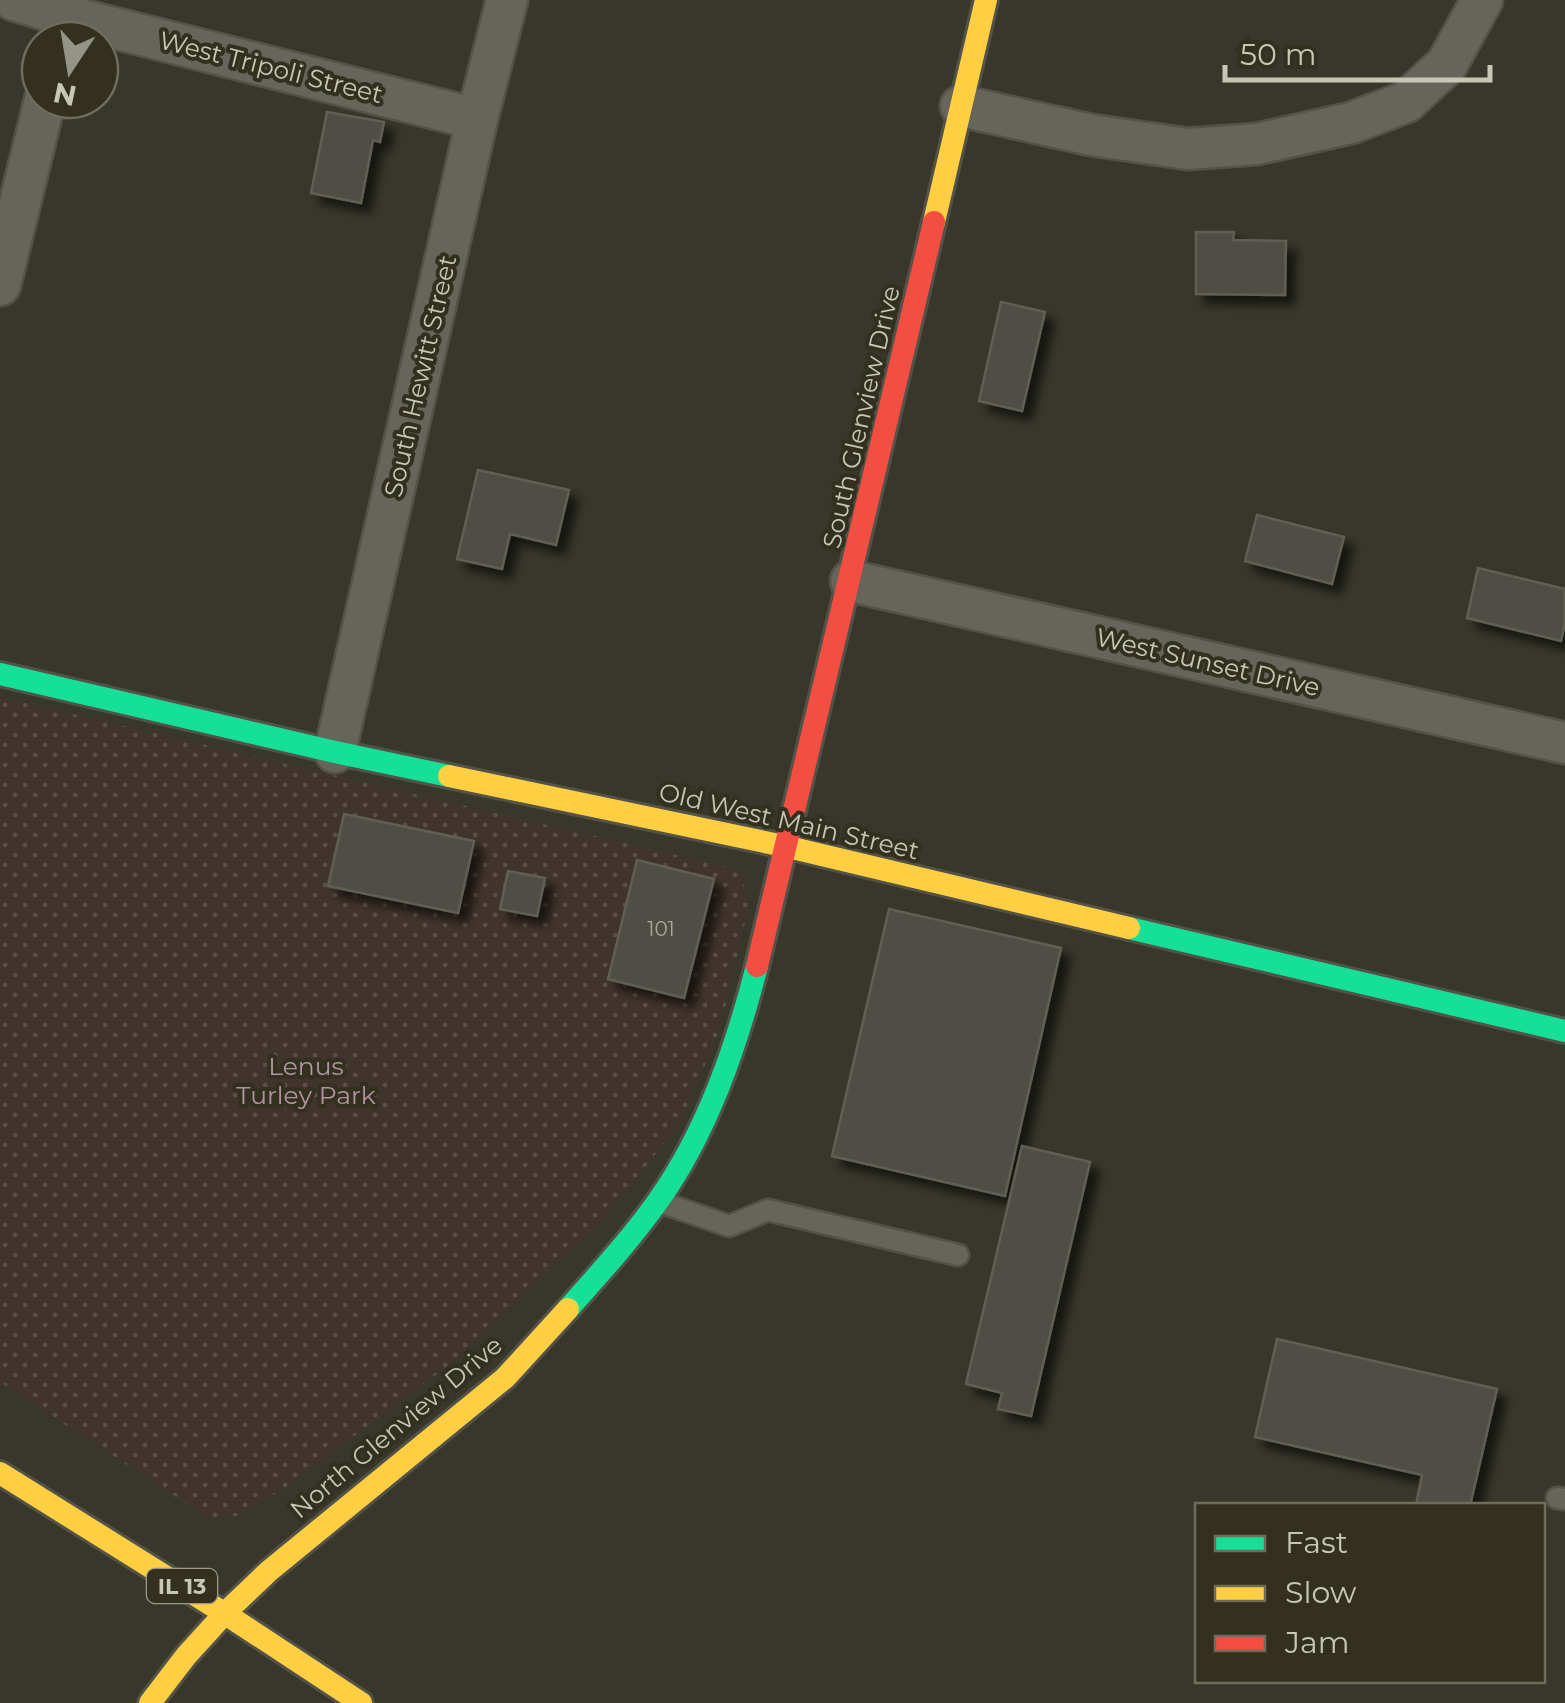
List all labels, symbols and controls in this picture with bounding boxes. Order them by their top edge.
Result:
north arrow [20,20,120,120]
scale bar [1225,20,1490,82]
street label: West Tripoli Street [156,25,386,109]
text: 50 m [1240,36,1317,73]
text: N [50,75,79,113]
street label: South Hewitt Street [378,252,462,500]
street label: South Glenview Drive [816,283,906,551]
street label: West Sunset Drive [1093,622,1323,702]
street label: Old West Main Street [656,776,922,866]
house number: 101 [647,917,675,941]
park label: Lenus Turley Park [236,1051,376,1110]
street label: North Glenview Drive [284,1330,508,1524]
legend [1195,1503,1545,1683]
text: Fast [1285,1524,1348,1561]
road number: IL 13 [147,1569,217,1603]
text: Slow [1285,1574,1357,1611]
text: Jam [1284,1624,1350,1661]

